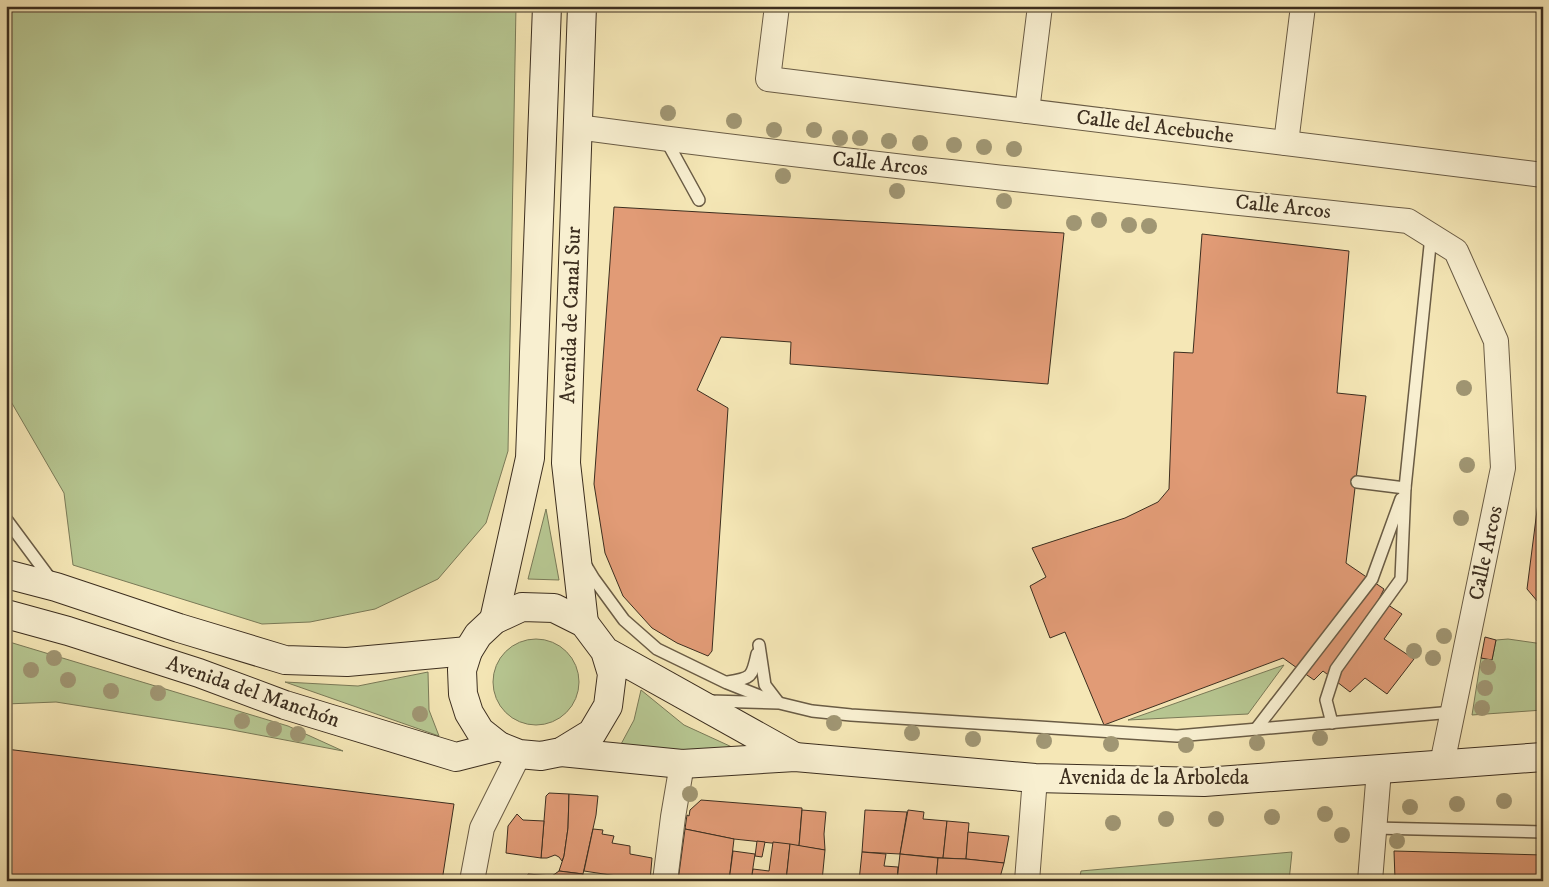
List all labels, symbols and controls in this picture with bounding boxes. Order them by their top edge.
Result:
street label: Calle del Acebuche [1075,104,1235,150]
street label: Calle Arcos [831,146,929,182]
street label: Calle Arcos [1234,189,1332,225]
street label: Avenida de Canal Sur [555,226,587,404]
street label: Calle Arcos [1463,503,1509,603]
street label: Avenida del Manchón [163,650,343,734]
street label: Avenida de la Arboleda [1059,765,1249,791]

